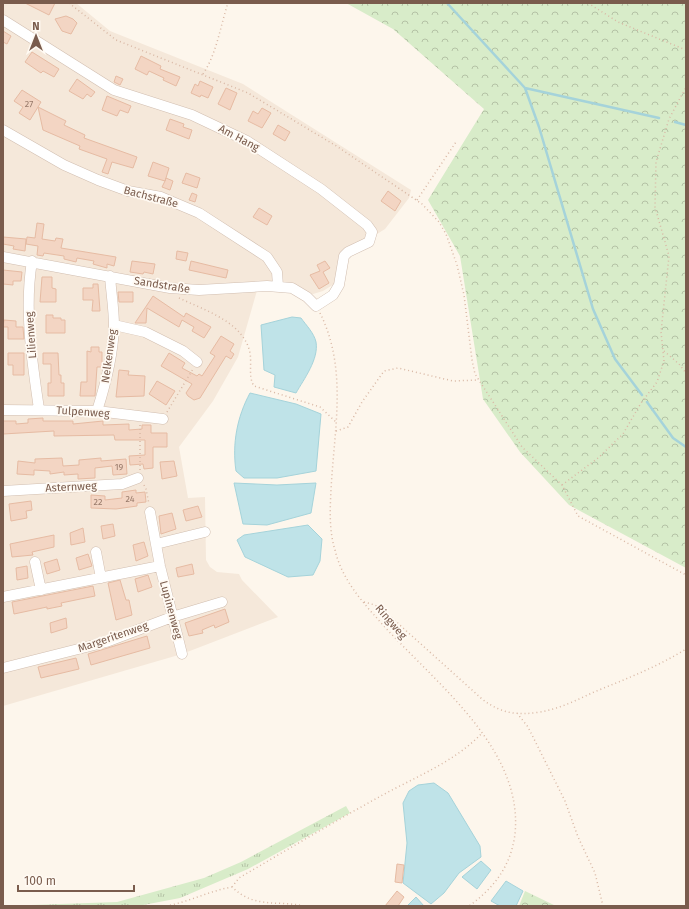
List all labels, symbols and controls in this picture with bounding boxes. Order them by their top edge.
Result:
north arrow [16,16,56,56]
text: N [32,20,40,33]
house number: 27 [25,99,33,109]
street label: Am Hang [216,122,262,154]
street label: Bachstraße [122,183,180,211]
street label: Sandstraße [133,274,191,296]
street label: Lilienweg [23,311,39,359]
street label: Nelkenweg [99,328,119,384]
street label: Tulpenweg [56,404,110,420]
house number: 19 [115,462,124,472]
street label: Asternweg [45,479,97,495]
house number: 24 [125,494,135,504]
house number: 22 [94,497,102,507]
street label: Lupinenweg [157,579,185,641]
street label: Ringweg [372,602,410,642]
street label: Margeritenweg [76,619,150,655]
scale bar [18,867,134,893]
text: 100 m [24,874,56,888]

